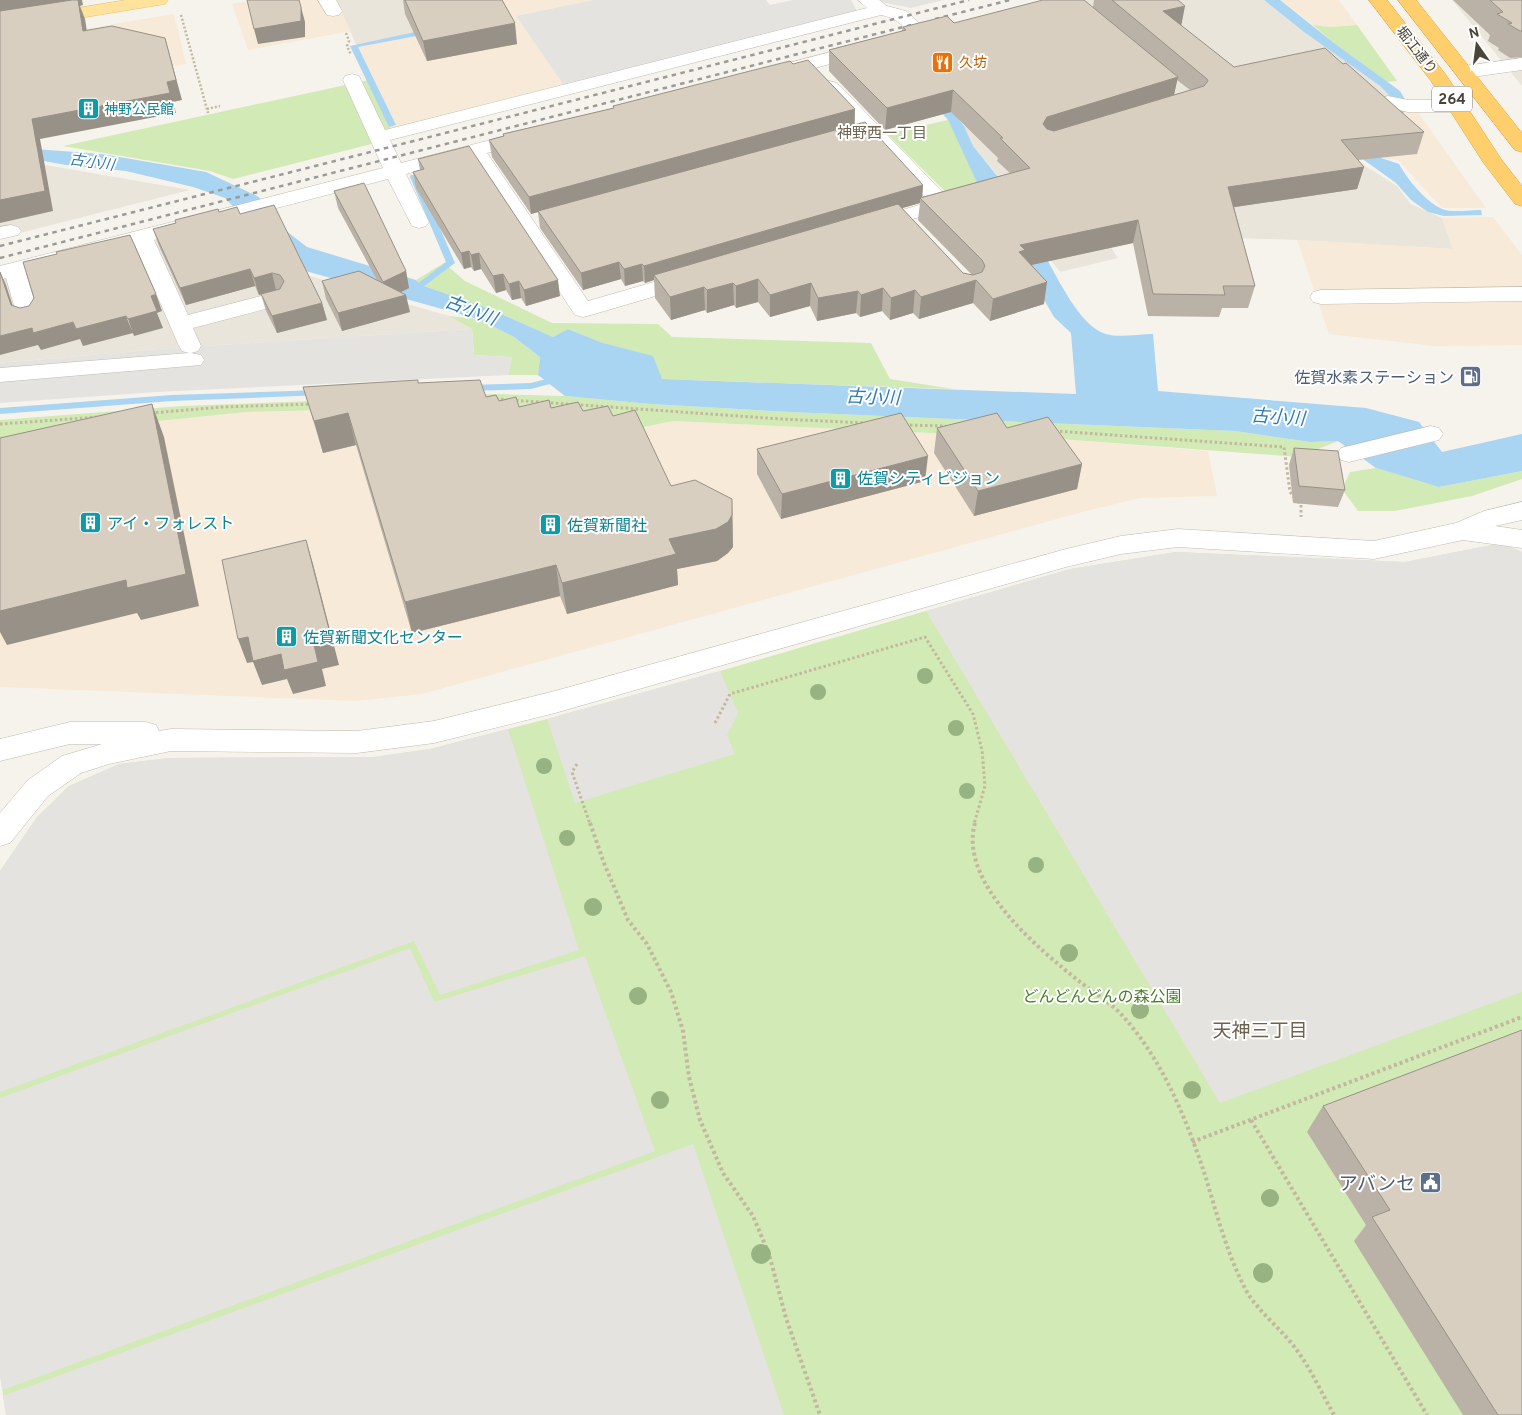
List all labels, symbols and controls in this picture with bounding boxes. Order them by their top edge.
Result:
north arrow [1452,20,1502,70]
street label: 堀江通り [1392,24,1440,78]
text: N [1467,24,1481,43]
restaurant icon: 久坊 [931,50,955,74]
place label: 久坊 [959,55,987,72]
road number: 264 [1432,86,1472,112]
building icon: 神野公民館 [76,97,100,121]
place label: 神野公民館 [104,102,174,119]
district label: 神野西一丁目 [837,125,927,144]
water label: 古小川 [68,151,117,176]
water label: 古小川 [441,291,502,333]
fuel station icon: 佐賀水素ステーション [1458,365,1482,389]
place label: 佐賀水素ステーション [1294,369,1454,389]
water label: 古小川 [846,386,902,411]
water label: 古小川 [1250,405,1308,432]
building icon: 佐賀シティビジョン [829,466,853,490]
place label: 佐賀シティビジョン [857,470,1000,490]
building icon: アイ・フォレスト [79,511,103,535]
building icon: 佐賀新聞社 [539,513,563,537]
place label: アイ・フォレスト [107,515,234,535]
place label: 佐賀新聞社 [567,517,647,537]
building icon: 佐賀新聞文化センター [275,625,299,649]
place label: 佐賀新聞文化センター [303,629,463,649]
park label: どんどんどんの森公園 [1022,988,1182,1008]
district label: 天神三丁目 [1212,1020,1308,1044]
public building icon: アバンセ [1419,1171,1443,1195]
place label: アバンセ [1339,1173,1415,1197]

